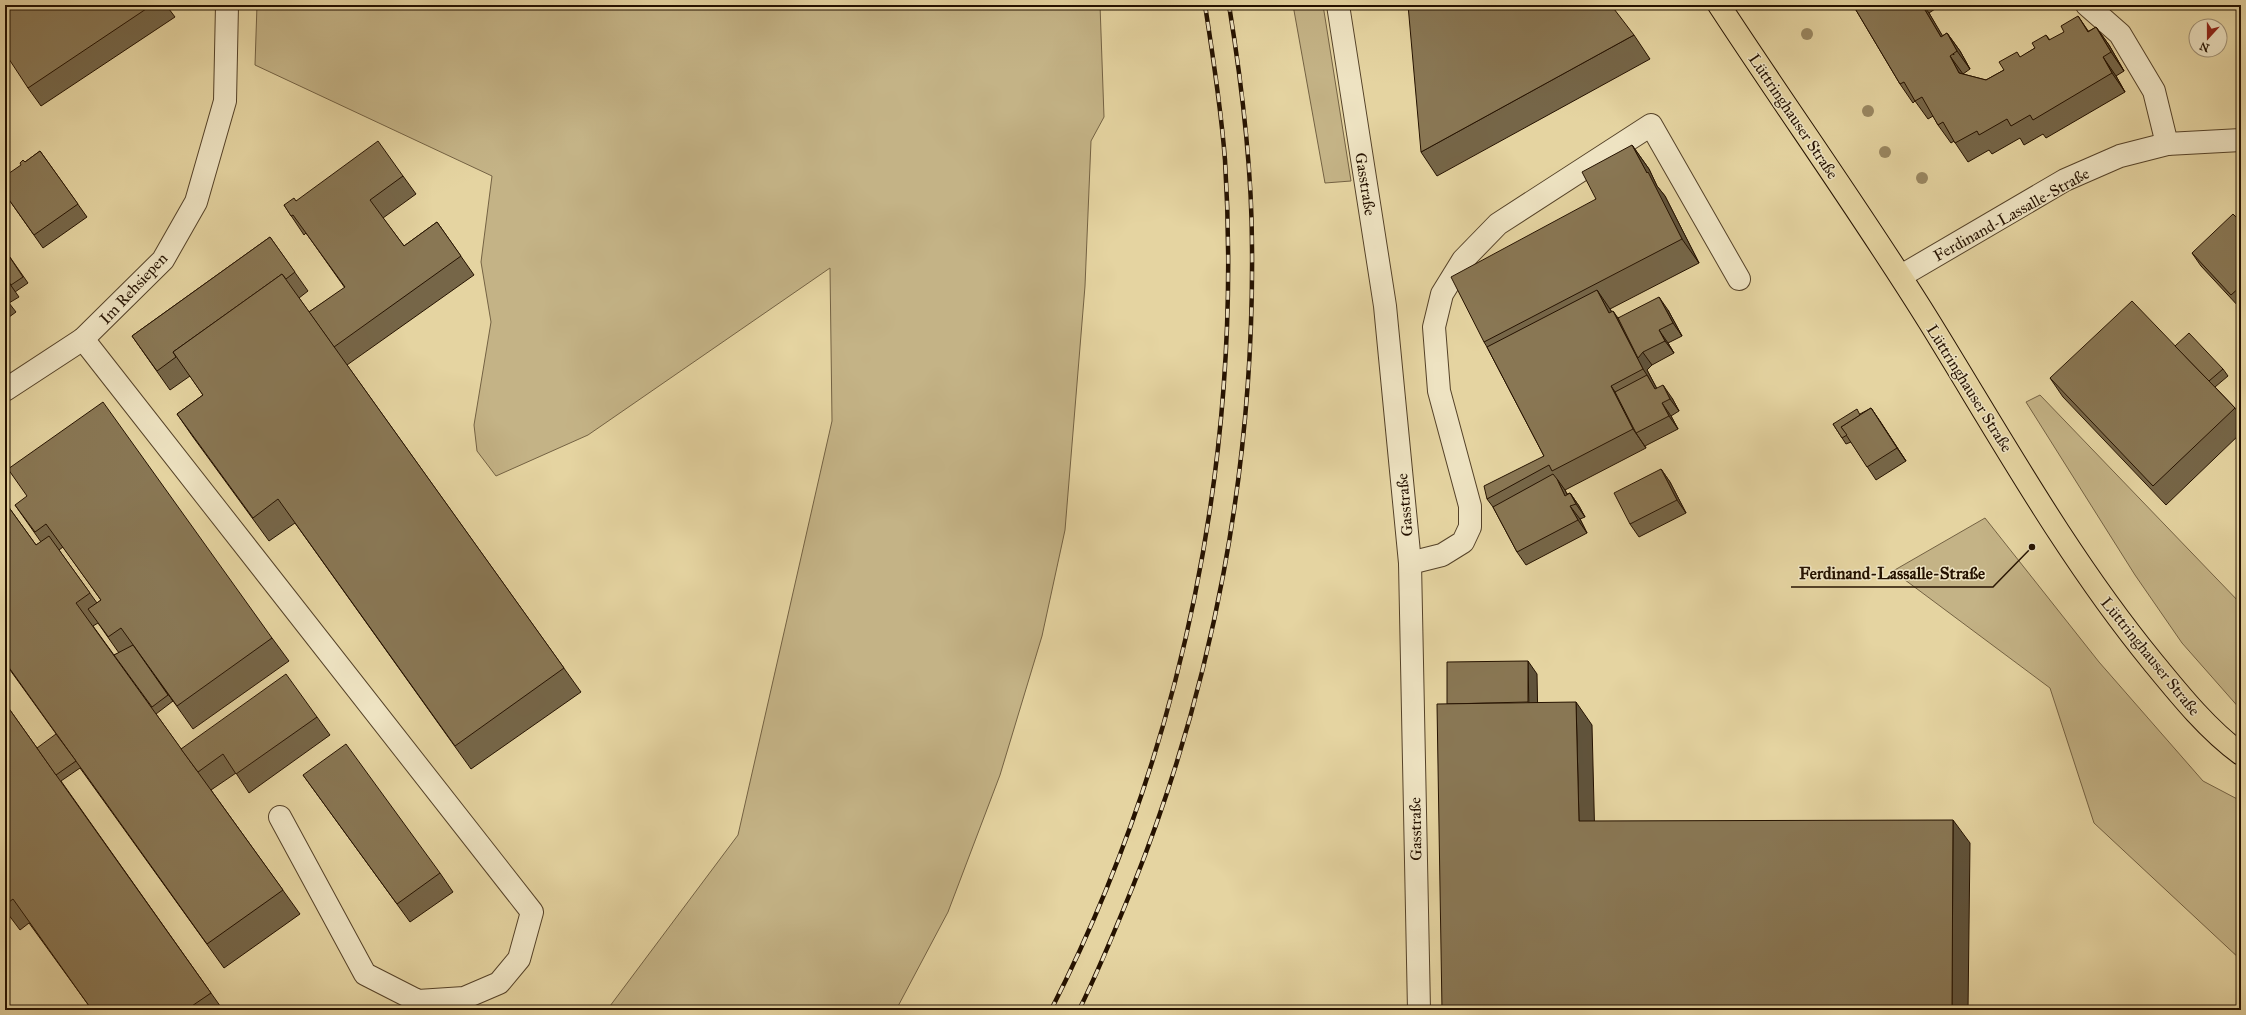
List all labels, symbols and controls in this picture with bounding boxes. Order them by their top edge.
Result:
north arrow [2188,18,2228,58]
text: N [2197,39,2211,55]
street label: Lüttringhauser Straße [1744,50,1843,183]
street label: Gasstraße [1351,151,1380,217]
street label: Ferdinand-Lassalle-Straße [1930,163,2093,265]
street label: Im Rehsiepen [96,248,171,328]
street label: Lüttringhauser Straße [1922,321,2017,456]
street label: Gasstraße [1392,472,1417,537]
callout: Ferdinand-Lassalle-Straße [1791,558,1993,587]
text: Ferdinand-Lassalle-Straße [1799,563,1985,584]
street label: Lüttringhauser Straße [2096,593,2204,720]
street label: Gasstraße [1405,797,1426,861]

